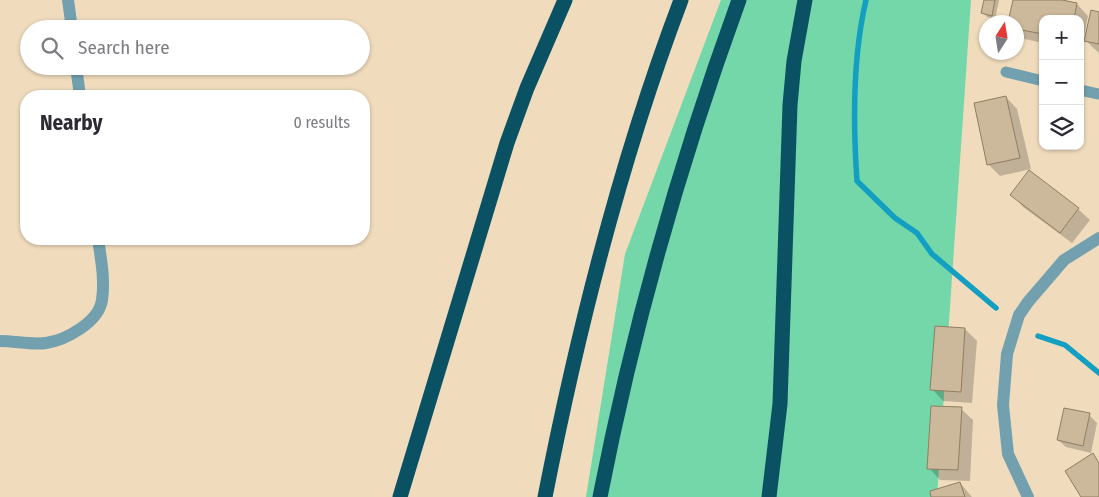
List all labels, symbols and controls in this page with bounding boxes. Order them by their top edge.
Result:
north arrow [979,15,1024,60]
map controls [1039,15,1084,150]
button: + [1039,15,1084,60]
search box [20,20,370,75]
icon: search [38,34,66,62]
text: Search here [78,36,170,59]
button: − [1039,60,1084,105]
button: layers [1039,105,1084,150]
text: Nearby [40,110,102,136]
text: 0 results [293,113,350,132]

